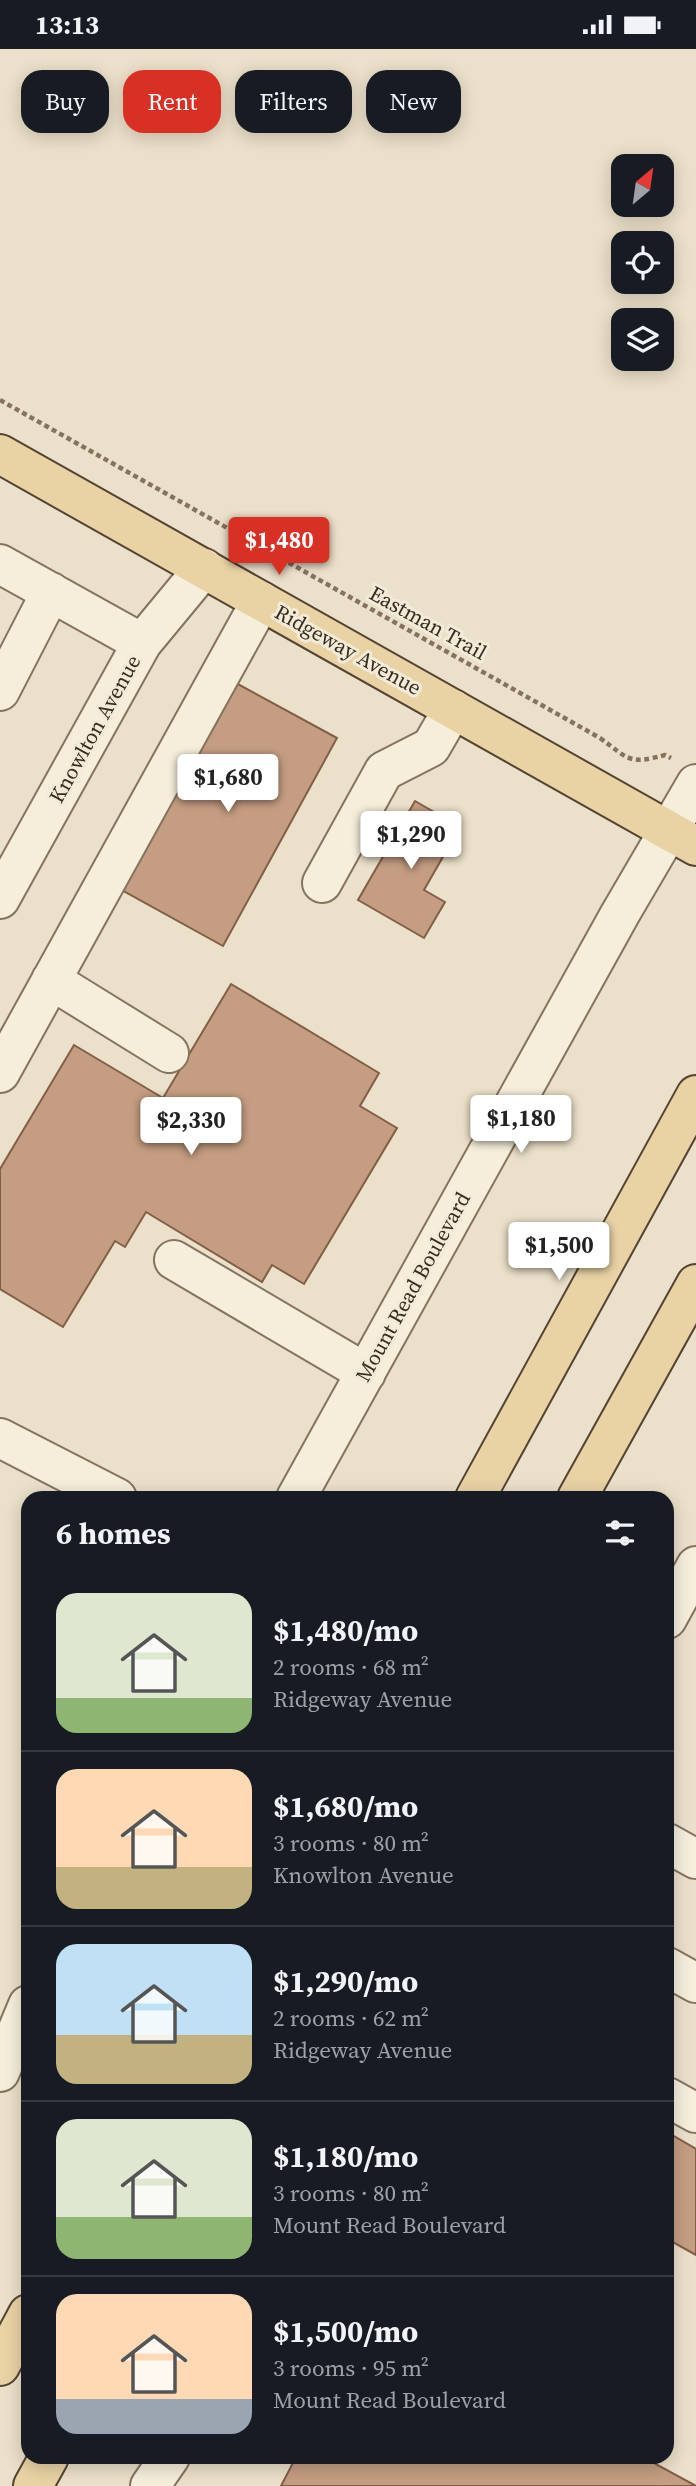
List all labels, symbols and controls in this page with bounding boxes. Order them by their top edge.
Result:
text: 13:13 [35,7,99,43]
chip: Buy [21,70,109,133]
chip: Rent [123,70,221,133]
chip: Filters [235,70,352,133]
chip: New [366,70,461,133]
north arrow [611,154,674,217]
map controls [611,154,674,371]
button: locate [611,231,674,294]
button: layers [611,308,674,371]
pin: $1,480 [222,517,336,577]
text: $1,480 [244,524,314,556]
street label: Eastman Trail [364,578,492,667]
street label: Ridgeway Avenue [270,597,427,702]
street label: Knowlton Avenue [42,650,147,808]
pin: $1,680 [171,755,285,814]
text: $1,680 [193,761,263,793]
pin: $1,290 [354,811,468,871]
text: $1,290 [376,818,446,850]
pin: $1,180 [464,1095,578,1155]
pin: $2,330 [134,1097,248,1157]
text: $1,180 [486,1102,556,1134]
text: $2,330 [156,1104,226,1136]
street label: Mount Read Boulevard [348,1187,477,1387]
pin: $1,500 [502,1223,616,1282]
text: $1,500 [524,1229,594,1261]
text: 6 homes [56,1513,171,1554]
icon: filters [601,1514,639,1552]
text: $1,480/mo [273,1610,418,1651]
icon: home [112,1621,196,1705]
text: 2 rooms · 68 m² [273,1651,429,1683]
text: Ridgeway Avenue [273,1683,452,1715]
text: $1,680/mo [273,1786,418,1827]
icon: home [112,1797,196,1881]
text: 3 rooms · 80 m² [273,1827,429,1859]
text: Knowlton Avenue [273,1859,454,1891]
text: $1,290/mo [273,1961,418,2002]
icon: home [112,1972,196,2056]
text: 2 rooms · 62 m² [273,2002,429,2034]
text: Ridgeway Avenue [273,2034,452,2066]
text: $1,180/mo [273,2136,418,2177]
icon: home [112,2147,196,2231]
text: 3 rooms · 80 m² [273,2177,429,2209]
text: Mount Read Boulevard [273,2209,506,2241]
text: $1,500/mo [273,2311,418,2352]
icon: home [112,2322,196,2406]
text: 3 rooms · 95 m² [273,2352,429,2384]
text: Mount Read Boulevard [273,2384,506,2416]

